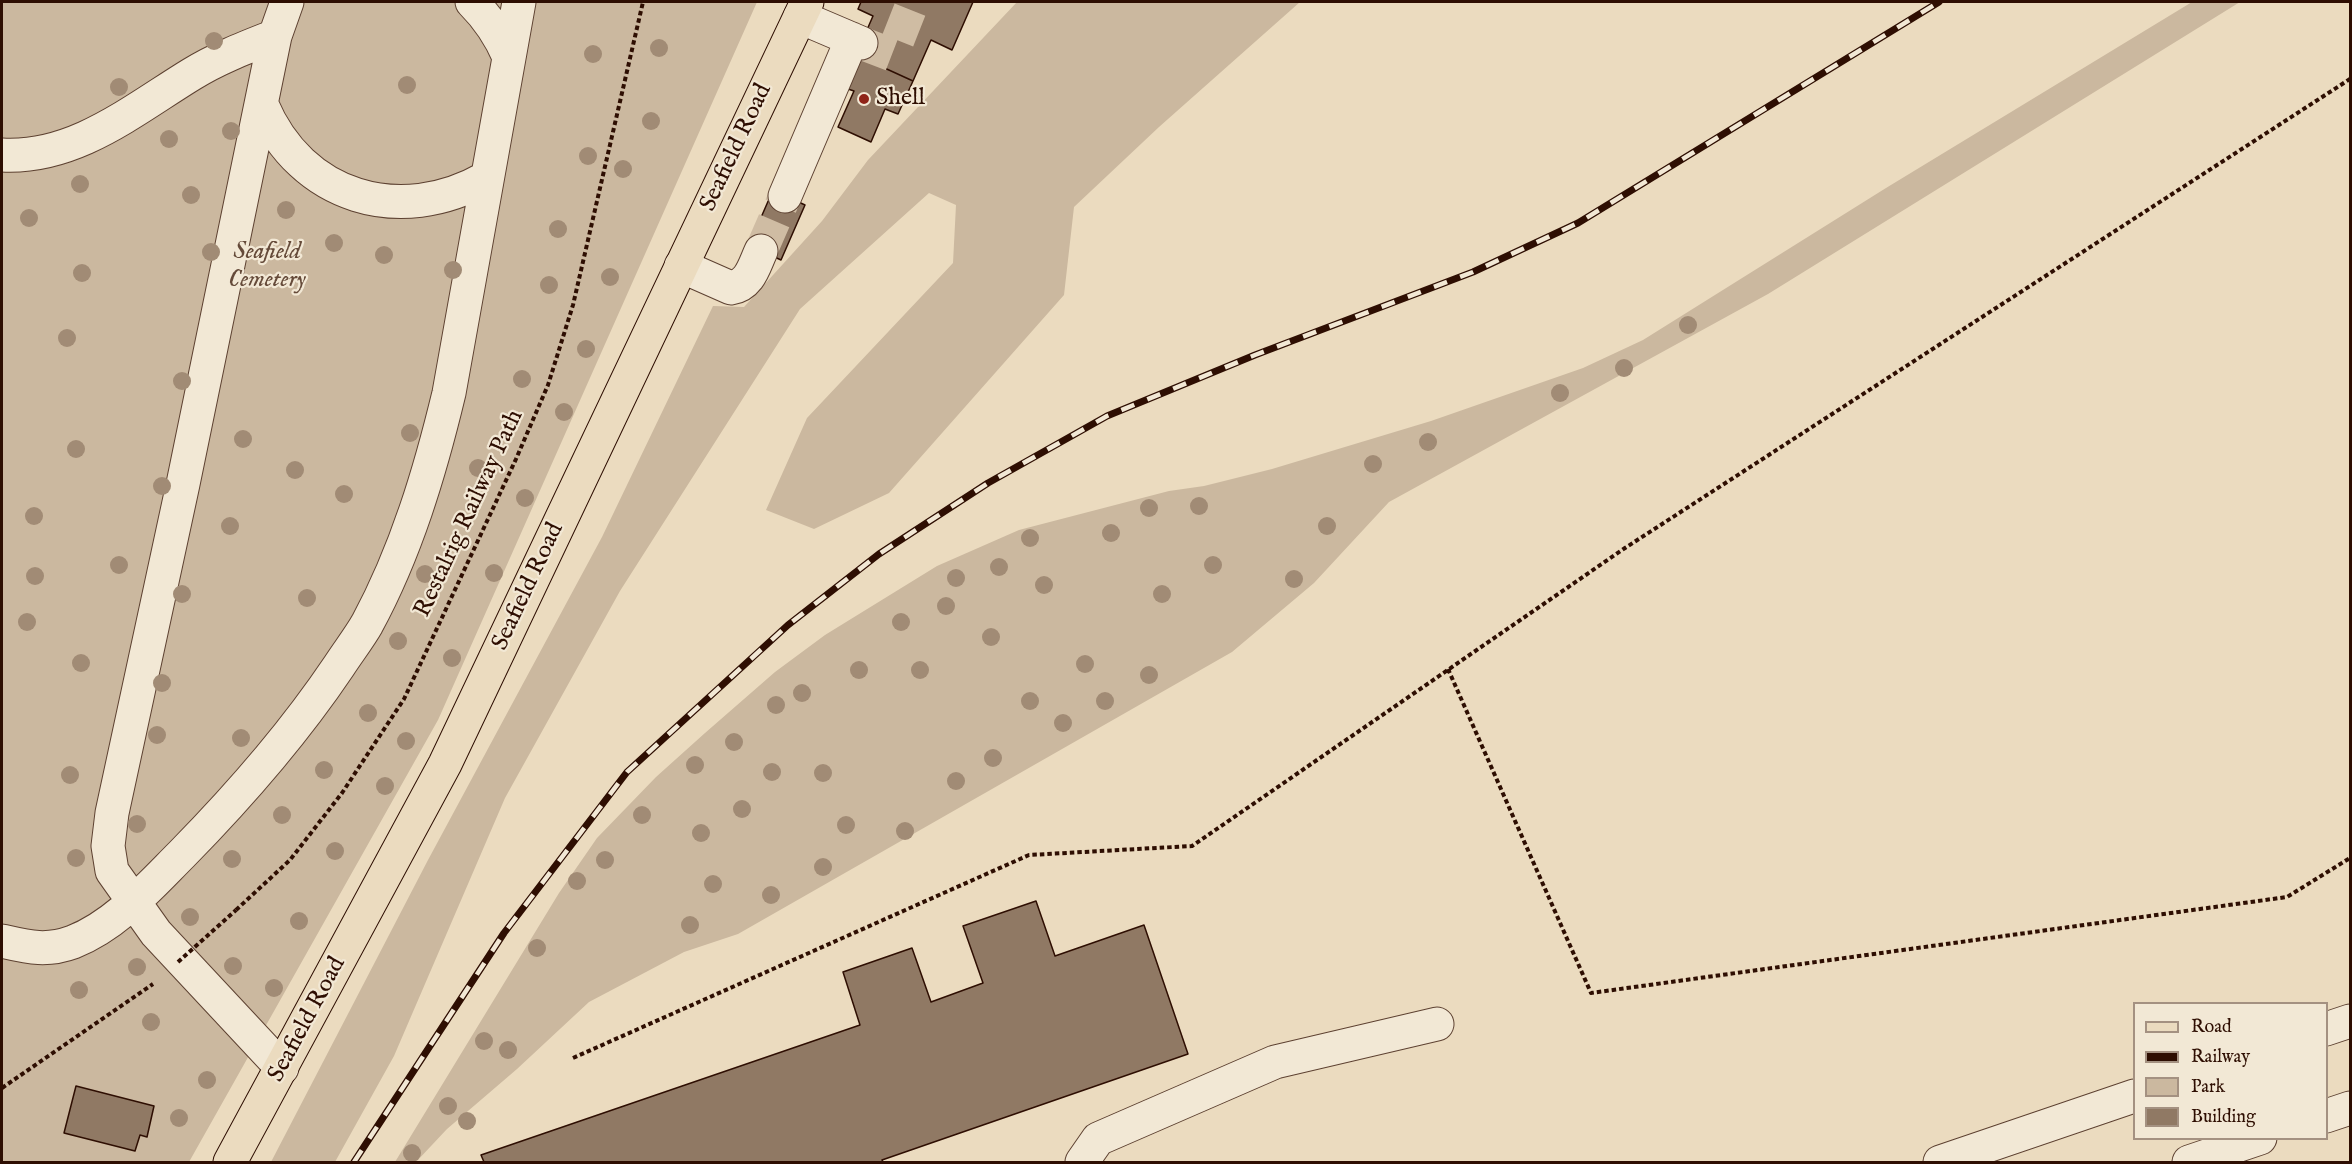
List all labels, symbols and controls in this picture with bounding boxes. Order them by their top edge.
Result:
street label: Seafield Road [695,80,779,216]
place label: Shell [876,85,925,113]
marker: Shell [857,92,871,106]
park label: Seafield Cemetery [228,239,306,295]
street label: Restalrig Railway Path [409,406,531,622]
street label: Seafield Road [487,519,571,655]
street label: Seafield Road [263,953,353,1087]
legend [2133,1002,2328,1140]
text: Road [2191,1016,2232,1039]
text: Railway [2191,1046,2250,1069]
text: Park [2191,1076,2225,1099]
text: Building [2191,1106,2256,1129]

